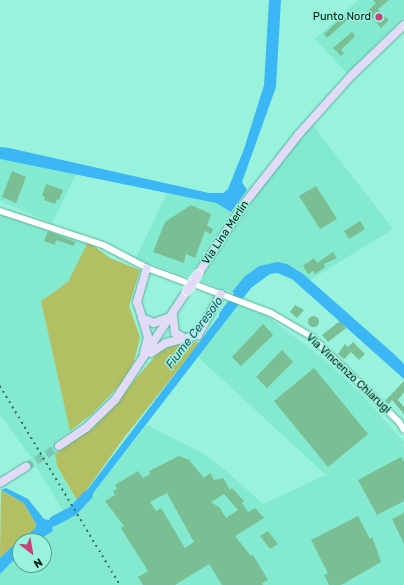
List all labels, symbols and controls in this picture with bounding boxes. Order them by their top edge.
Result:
place label: Punto Nord [313,10,371,24]
marker: Punto Nord [374,12,384,22]
street label: Via Lina Merlin [200,199,252,267]
water label: Fiume Ceresolo [163,294,227,372]
street label: Via Vincenzo Chiarugi [303,331,393,417]
north arrow [12,533,52,573]
text: N [31,555,45,570]

